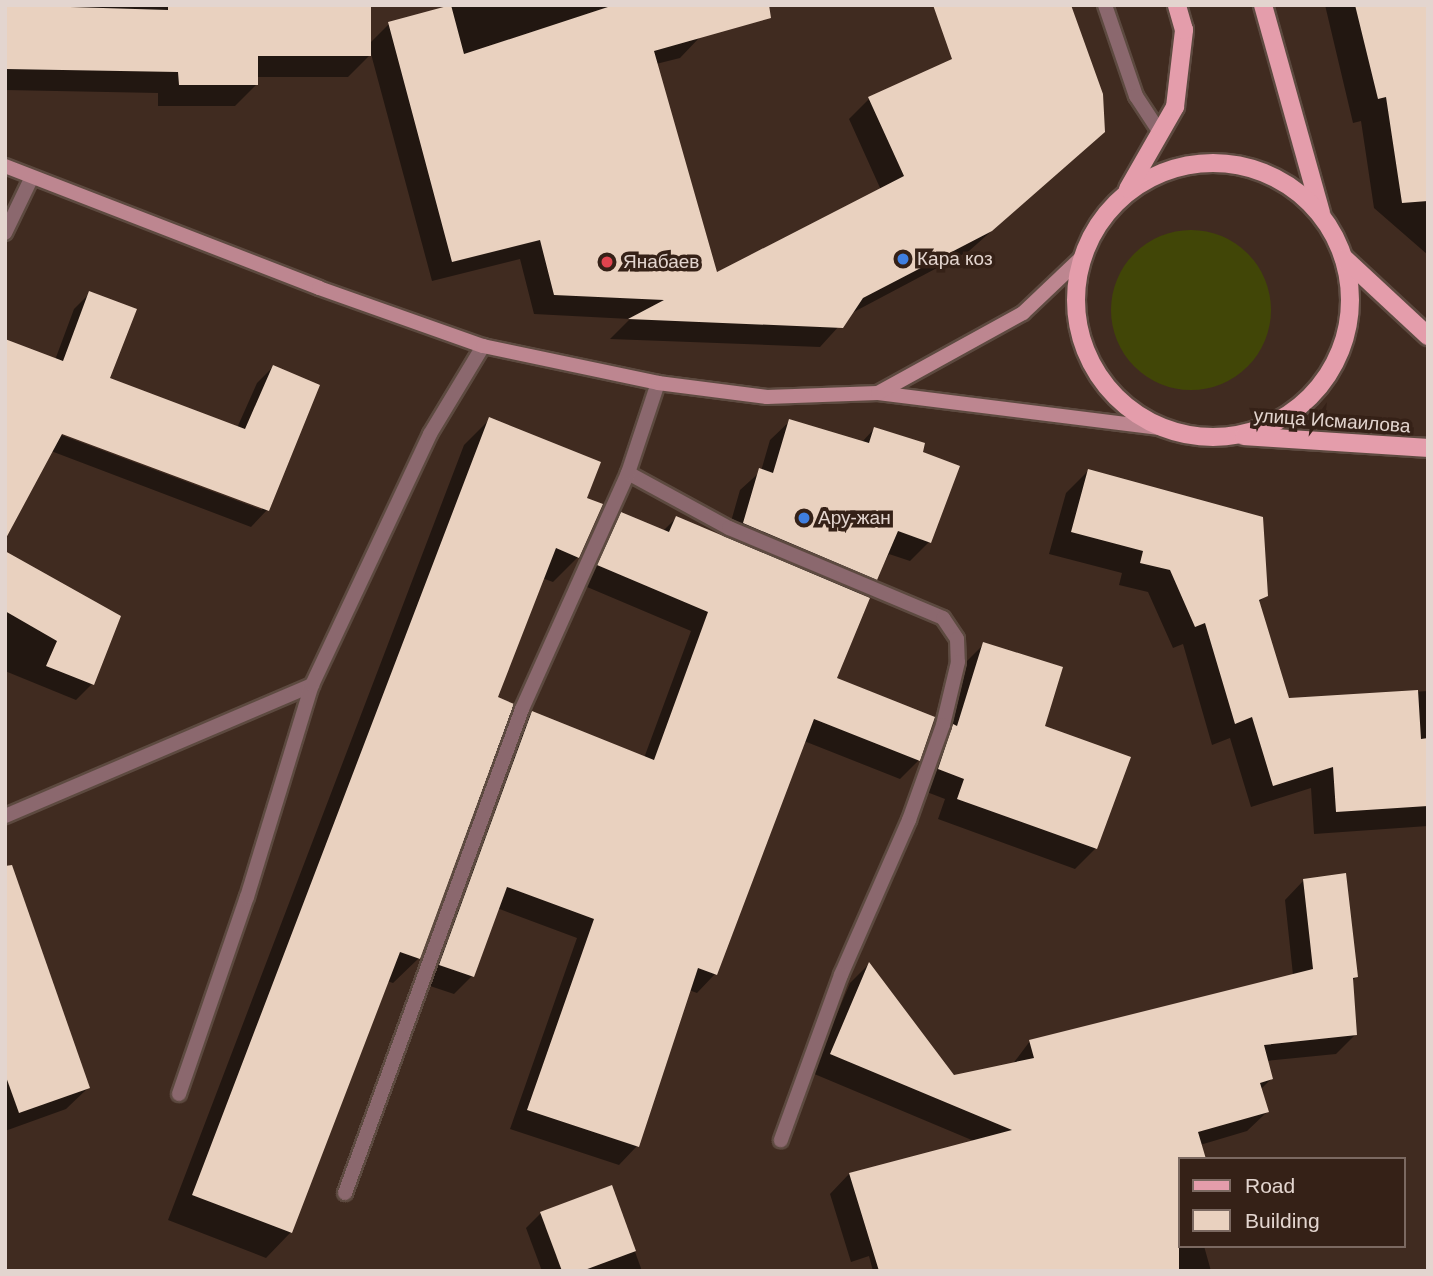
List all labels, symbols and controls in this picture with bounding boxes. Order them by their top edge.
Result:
place label: Кара коз [917,248,993,270]
place label: Янабаев [623,251,699,273]
marker: Кара коз [895,251,911,267]
marker: Янабаев [597,252,617,272]
street label: улица Исмаилова [1253,404,1411,438]
place label: Ару-жан [818,507,891,529]
marker: Ару-жан [796,510,812,526]
legend [1178,1157,1405,1248]
text: Road [1245,1174,1295,1197]
text: Building [1245,1209,1320,1232]

